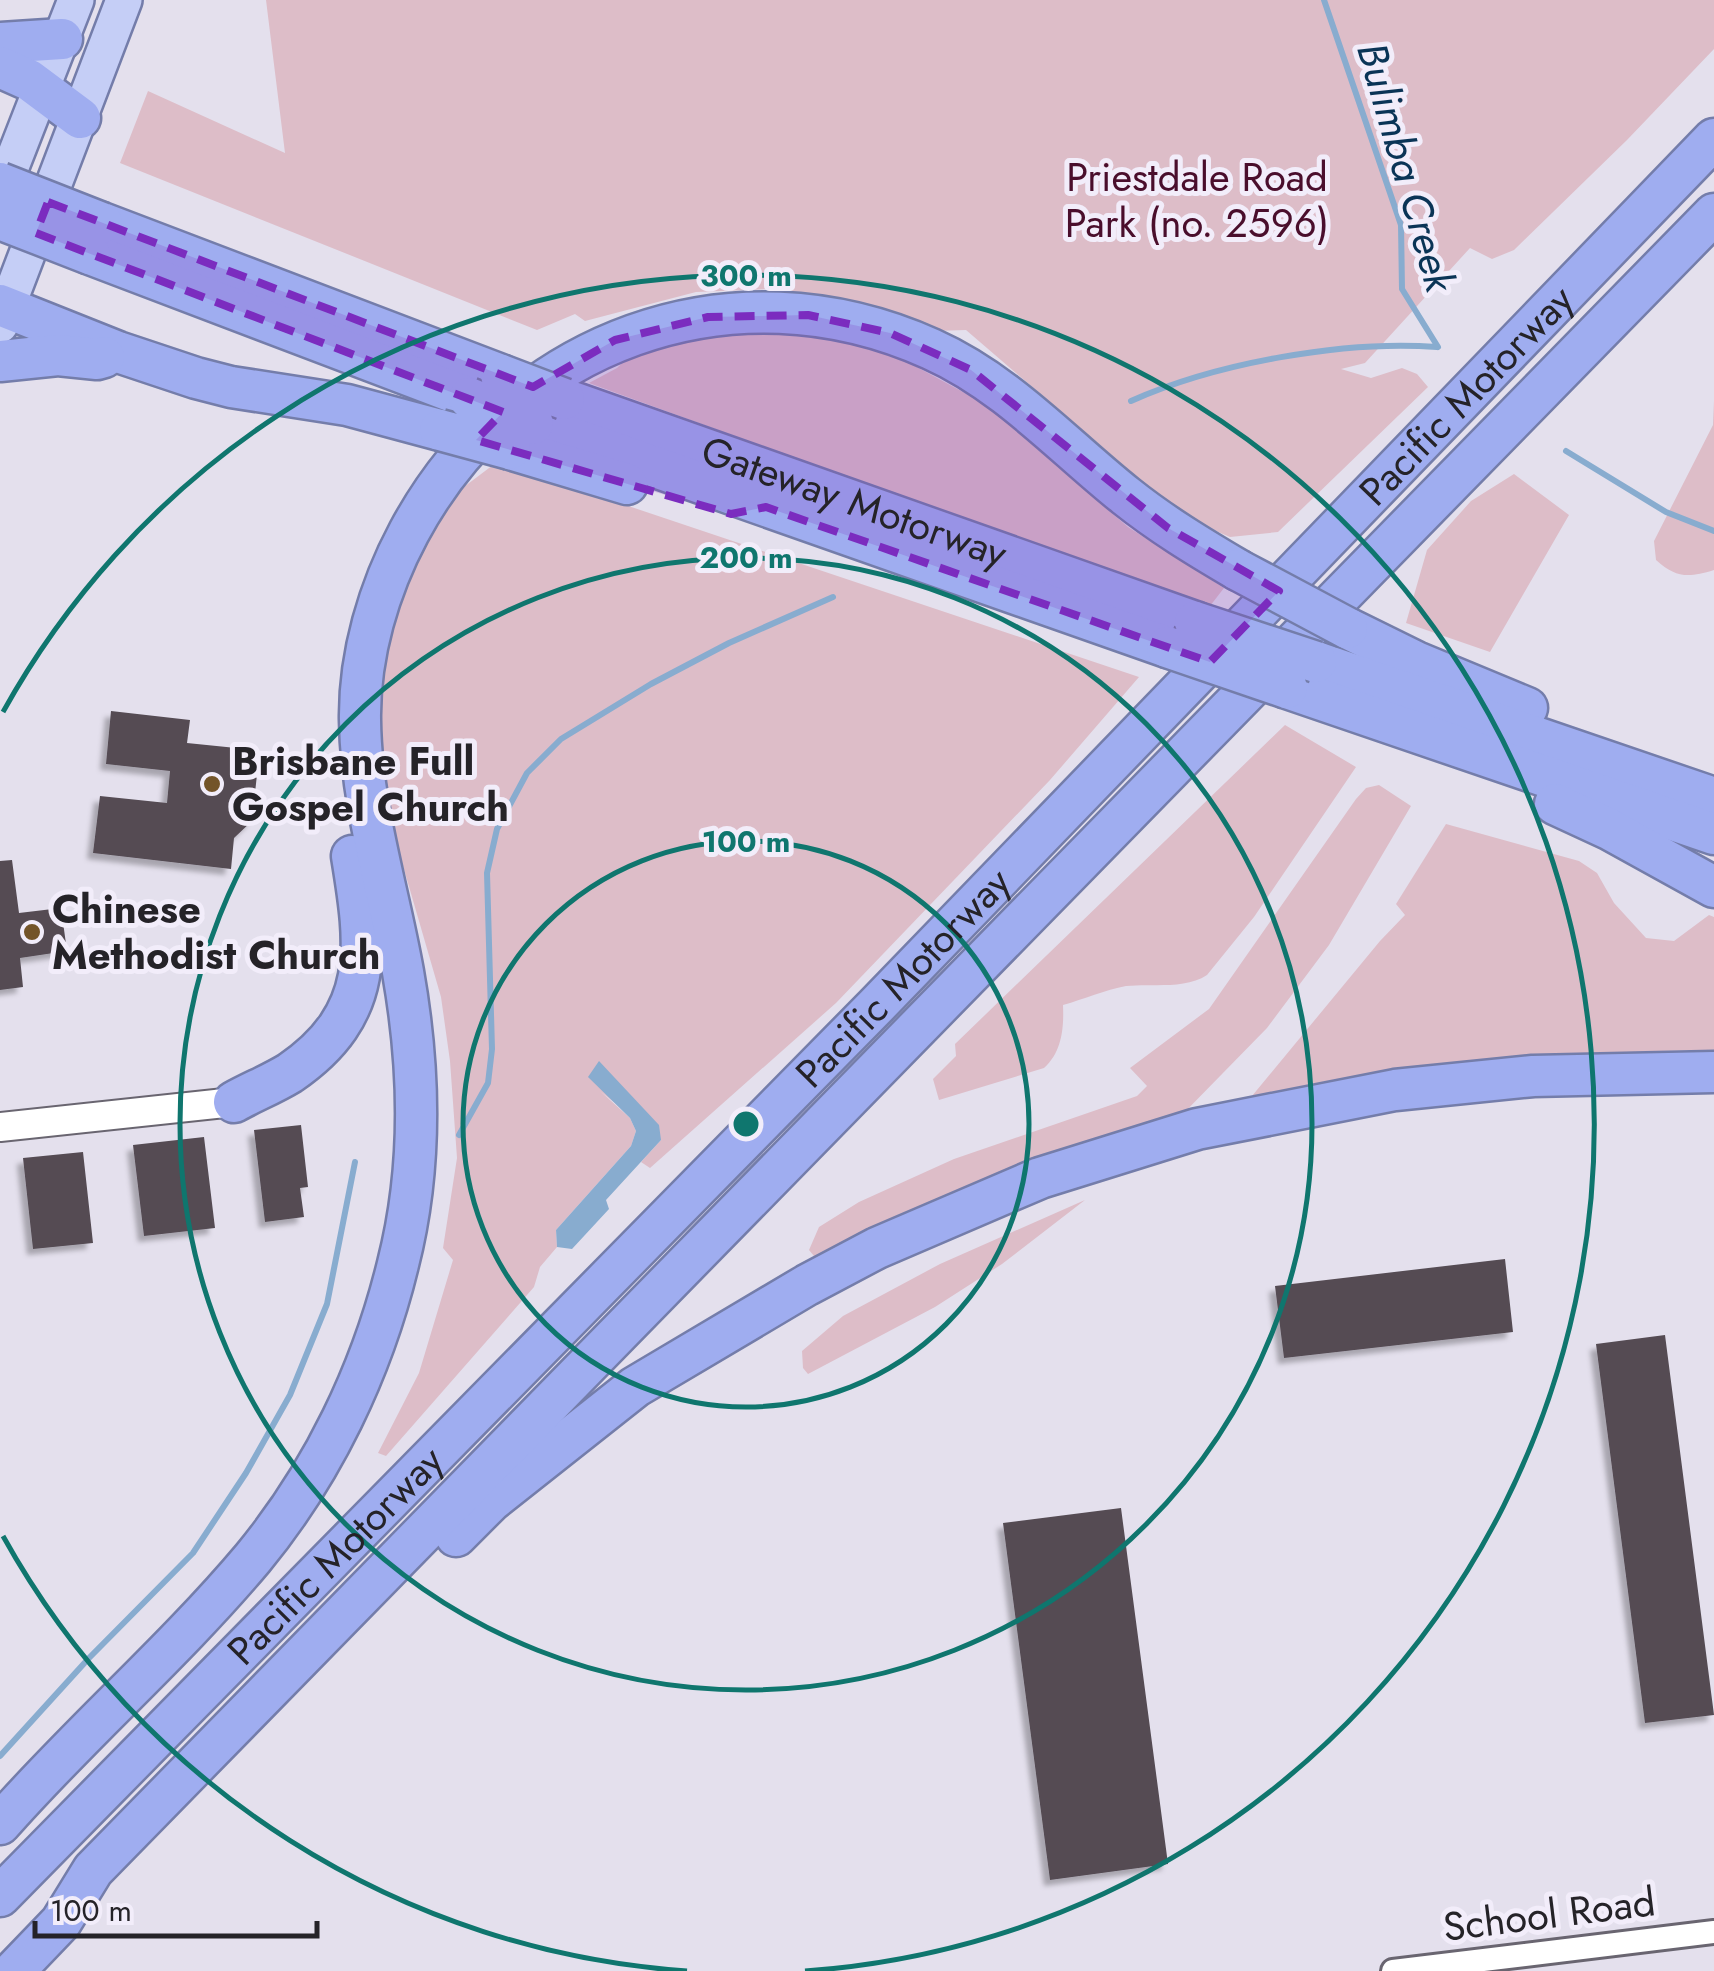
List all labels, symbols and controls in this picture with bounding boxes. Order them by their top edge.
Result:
water label: Bulimba Creek [1341,35,1471,301]
park label: Priestdale Road Park (no. 2596) [1065,148,1329,252]
text: 300 m [700,254,792,297]
street label: Pacific Motorway [1346,272,1587,519]
street label: Gateway Motorway [694,421,1015,582]
text: 200 m [700,536,793,579]
place label: Brisbane Full Gospel Church [232,732,509,836]
marker: Brisbane Full Gospel Church [201,773,223,795]
text: 100 m [702,820,790,863]
street label: Pacific Motorway [782,854,1024,1101]
place label: Chinese Methodist Church [52,880,380,984]
marker: Chinese Methodist Church [21,921,43,943]
centre of rings [728,1106,764,1142]
street label: Pacific Motorway [214,1432,457,1678]
street label: School Road [1440,1872,1658,1956]
scale bar [35,1876,318,1938]
text: 100 m [50,1889,132,1932]

